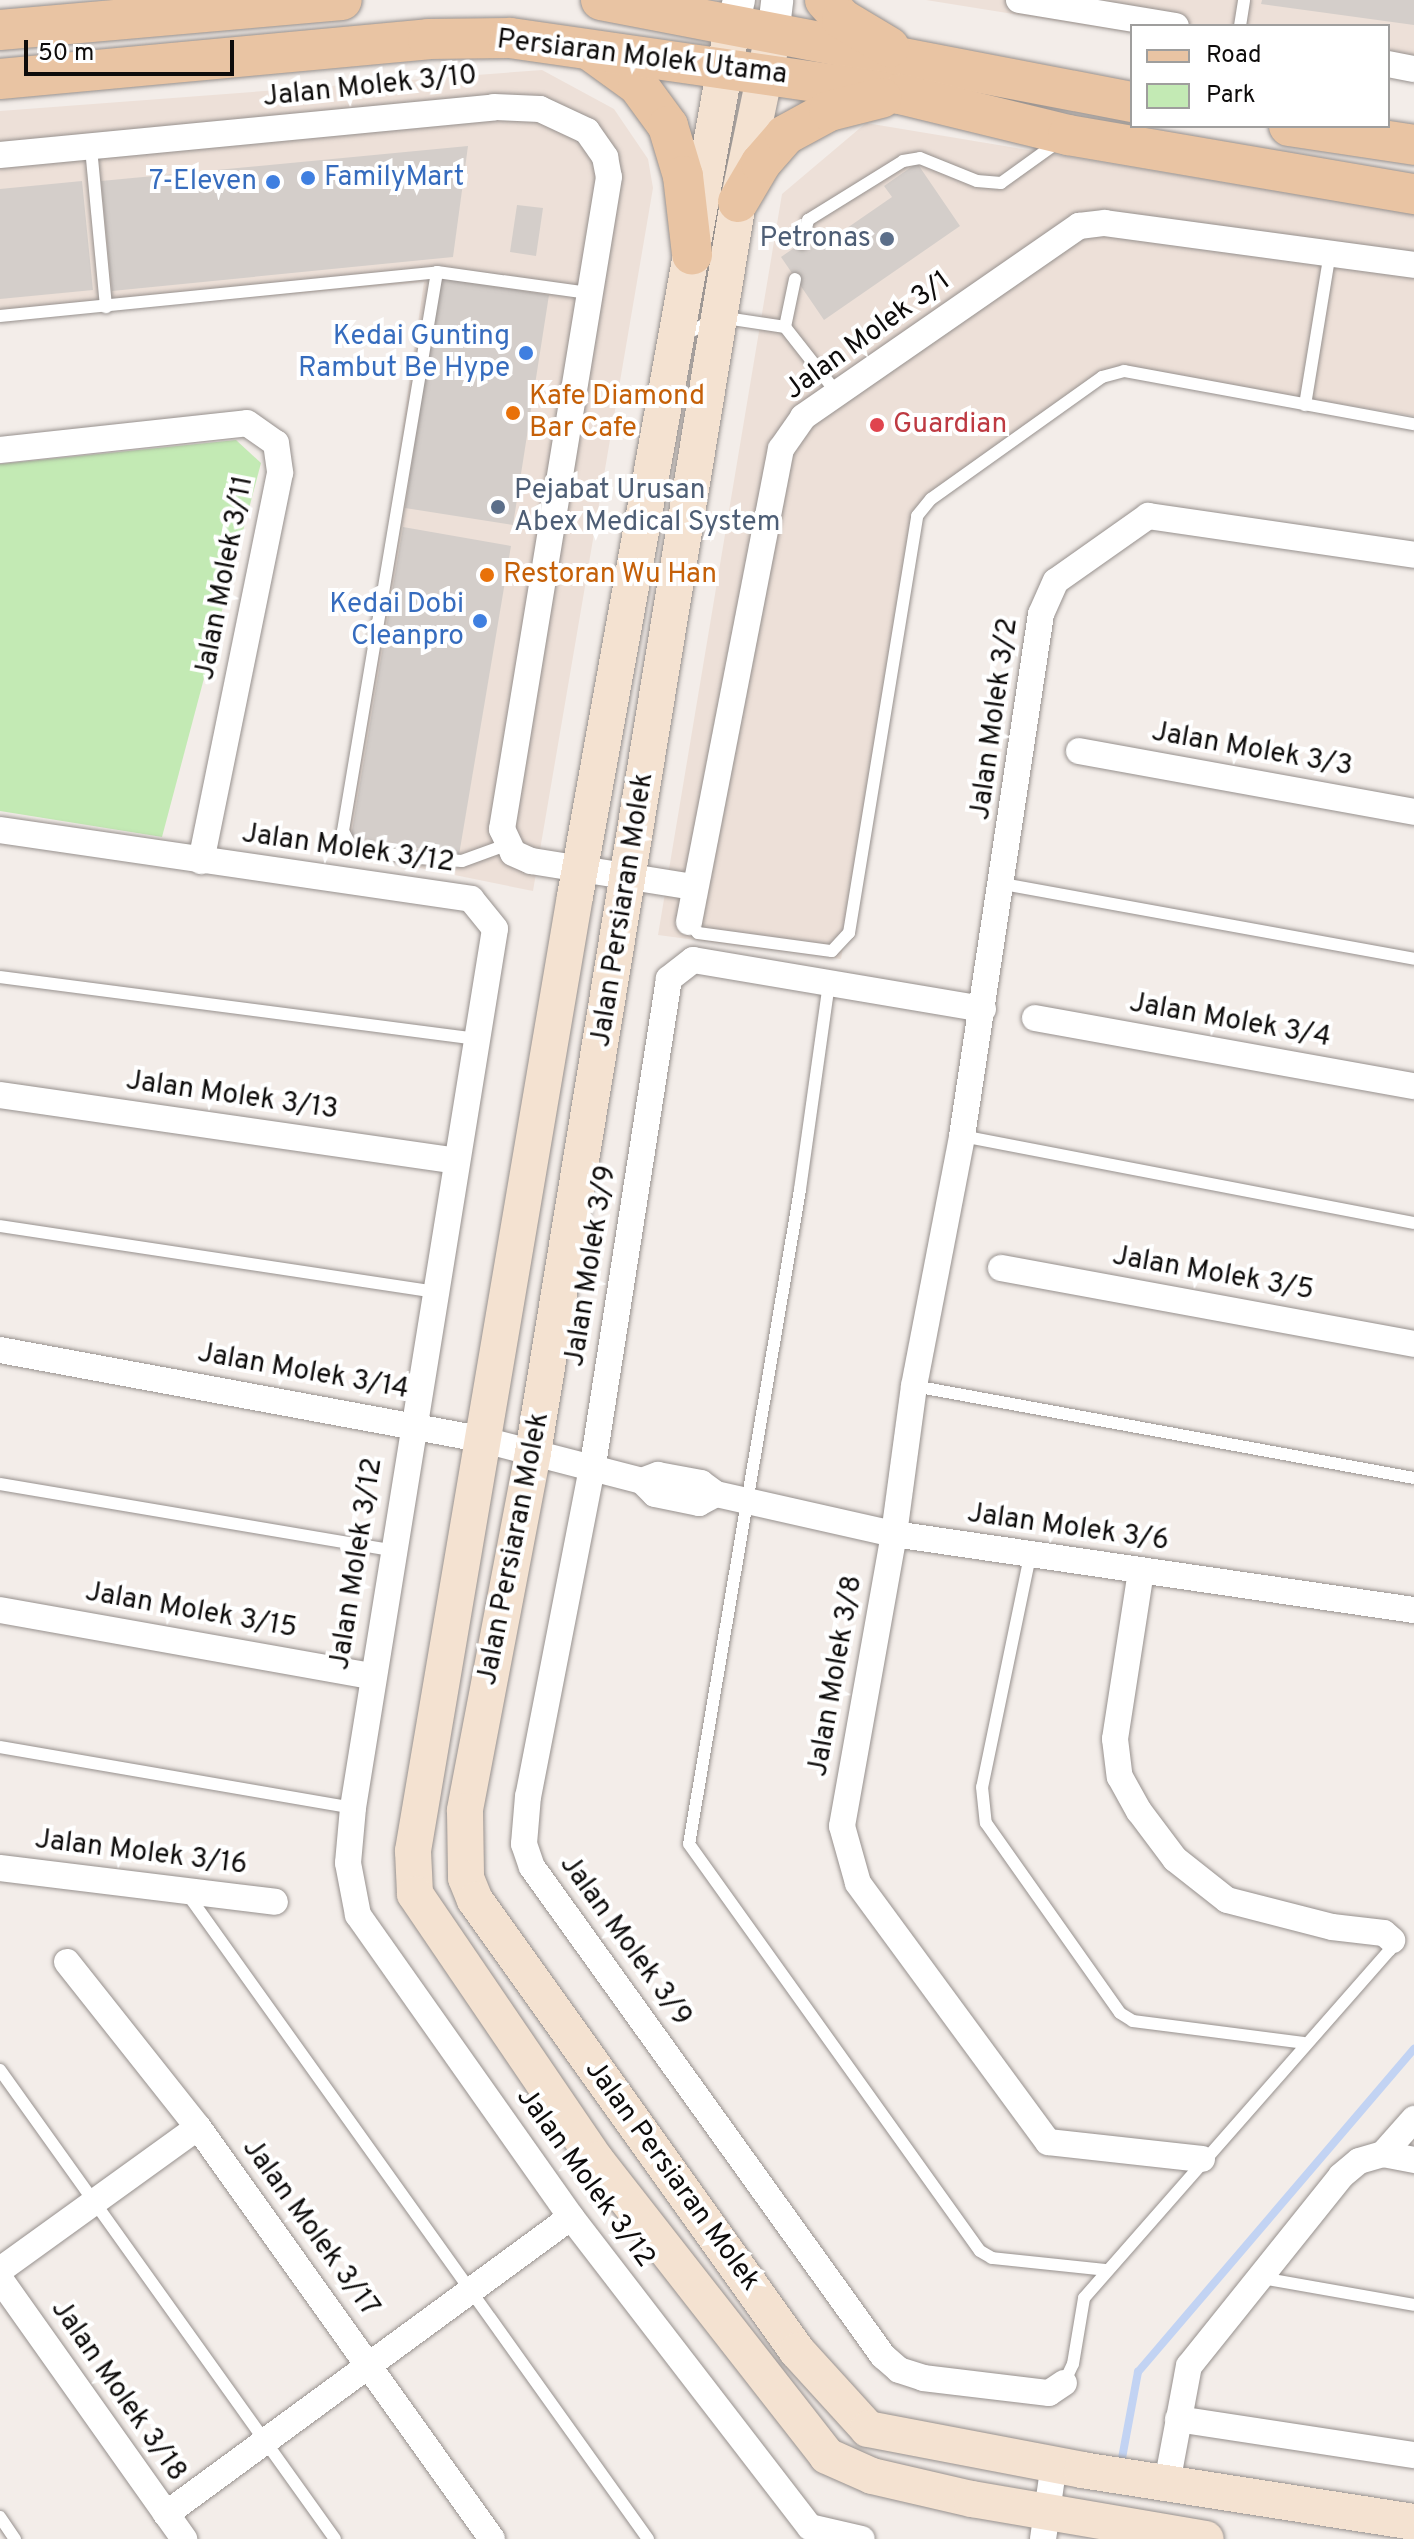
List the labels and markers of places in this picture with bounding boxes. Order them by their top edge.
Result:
place label: FamilyMart [324,161,464,195]
place label: 7-Eleven [149,165,257,199]
marker: FamilyMart [299,169,317,187]
marker: 7-Eleven [264,173,282,191]
place label: Petronas [760,222,871,256]
marker: Petronas [878,230,896,248]
place label: Kedai Gunting Rambut Be Hype [298,320,510,386]
marker: Kedai Gunting Rambut Be Hype [517,344,535,362]
place label: Kafe Diamond Bar Cafe [529,380,705,446]
marker: Kafe Diamond Bar Cafe [504,404,522,422]
place label: Guardian [893,408,1007,442]
marker: Guardian [868,416,886,434]
place label: Pejabat Urusan Abex Medical System [514,474,781,540]
marker: Pejabat Urusan Abex Medical System [489,498,507,516]
place label: Restoran Wu Han [503,558,717,592]
marker: Restoran Wu Han [478,566,496,584]
place label: Kedai Dobi Cleanpro [329,588,464,654]
marker: Kedai Dobi Cleanpro [471,612,489,630]

